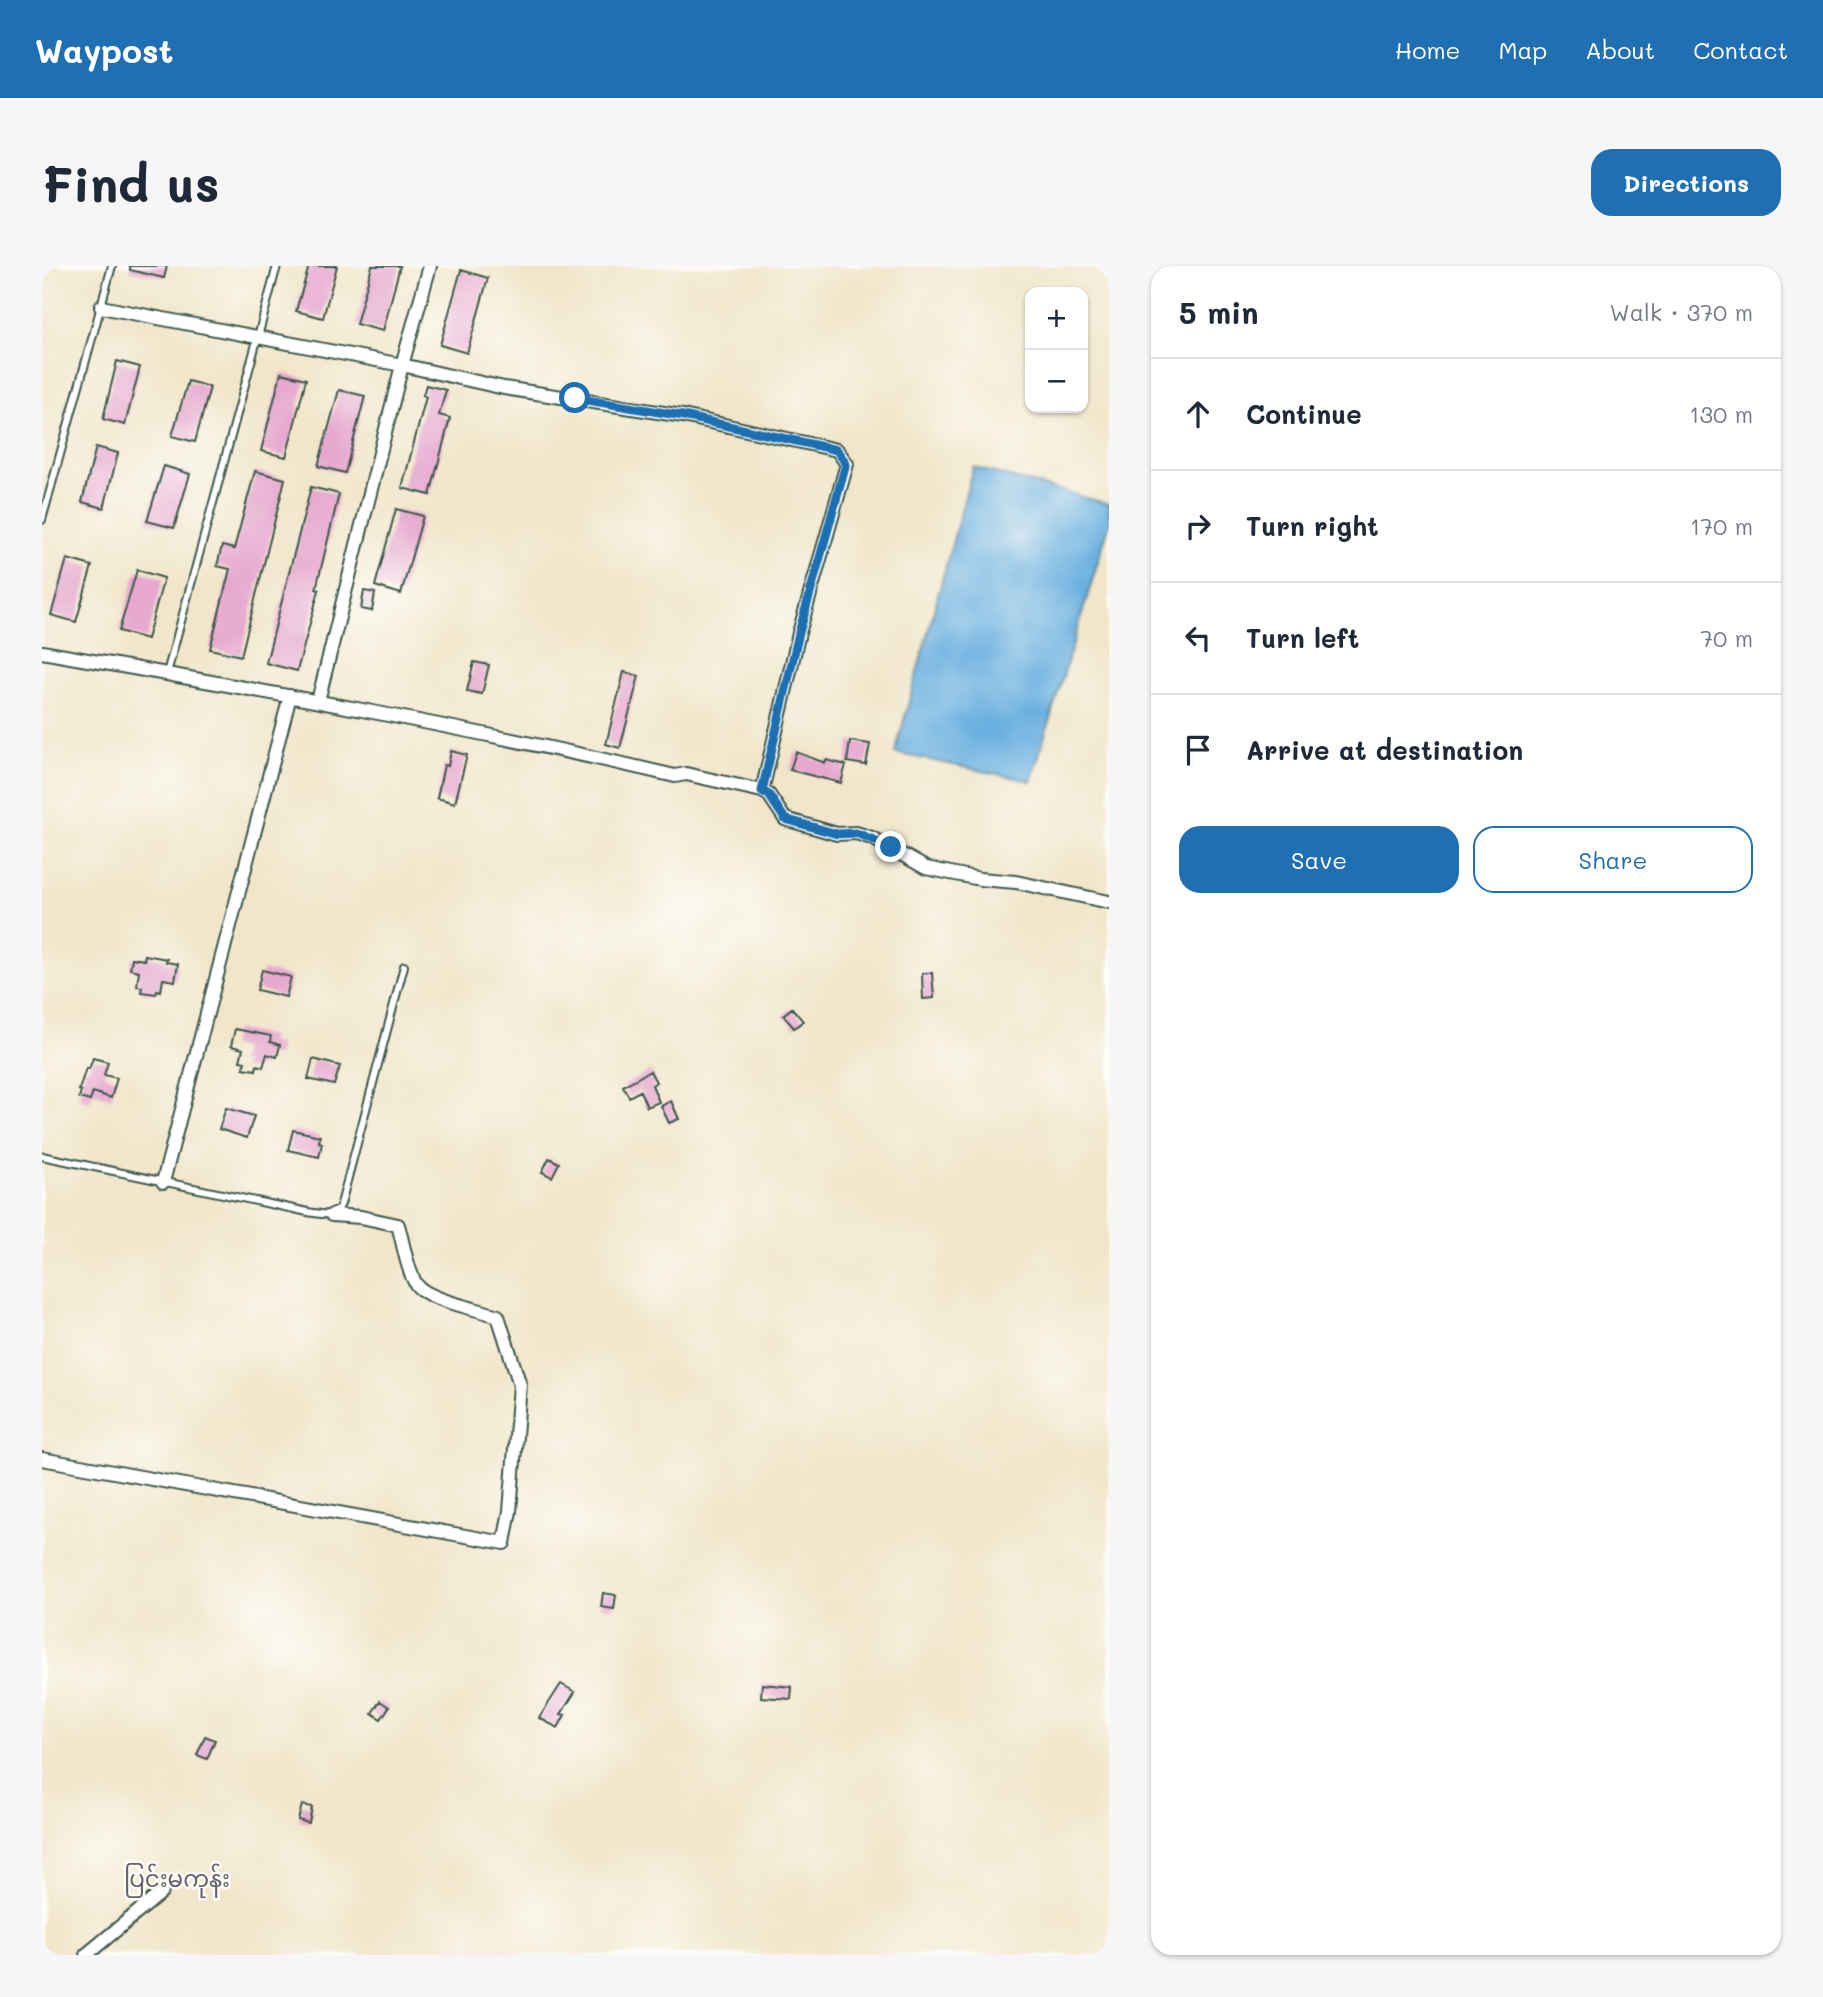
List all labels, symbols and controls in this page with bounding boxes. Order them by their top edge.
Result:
text: Waypost [35,28,173,71]
text: Home [1395,34,1460,65]
text: Map [1498,34,1547,65]
text: About [1585,34,1655,65]
text: Contact [1693,34,1788,65]
button: Directions [1591,149,1781,216]
text: Find us [42,151,220,214]
map controls [1025,287,1088,413]
button: + [1025,287,1088,350]
text: 5 min [1179,292,1259,332]
text: Walk · 370 m [1610,297,1753,327]
button: − [1025,350,1088,413]
route start [559,382,590,413]
icon: ahead [1179,395,1217,433]
text: Continue [1246,397,1362,431]
text: 130 m [1689,399,1753,429]
icon: right [1179,507,1217,545]
text: Turn right [1246,509,1379,543]
text: 170 m [1690,511,1753,541]
icon: left [1179,619,1217,657]
text: Turn left [1246,621,1359,655]
text: 70 m [1700,623,1753,653]
icon: arrive [1179,731,1217,769]
text: Arrive at destination [1246,733,1523,767]
button: Save [1179,826,1459,893]
button: Share [1473,826,1753,893]
route end [875,831,906,862]
district label: ပြင်းမကုန်း [124,1863,230,1898]

